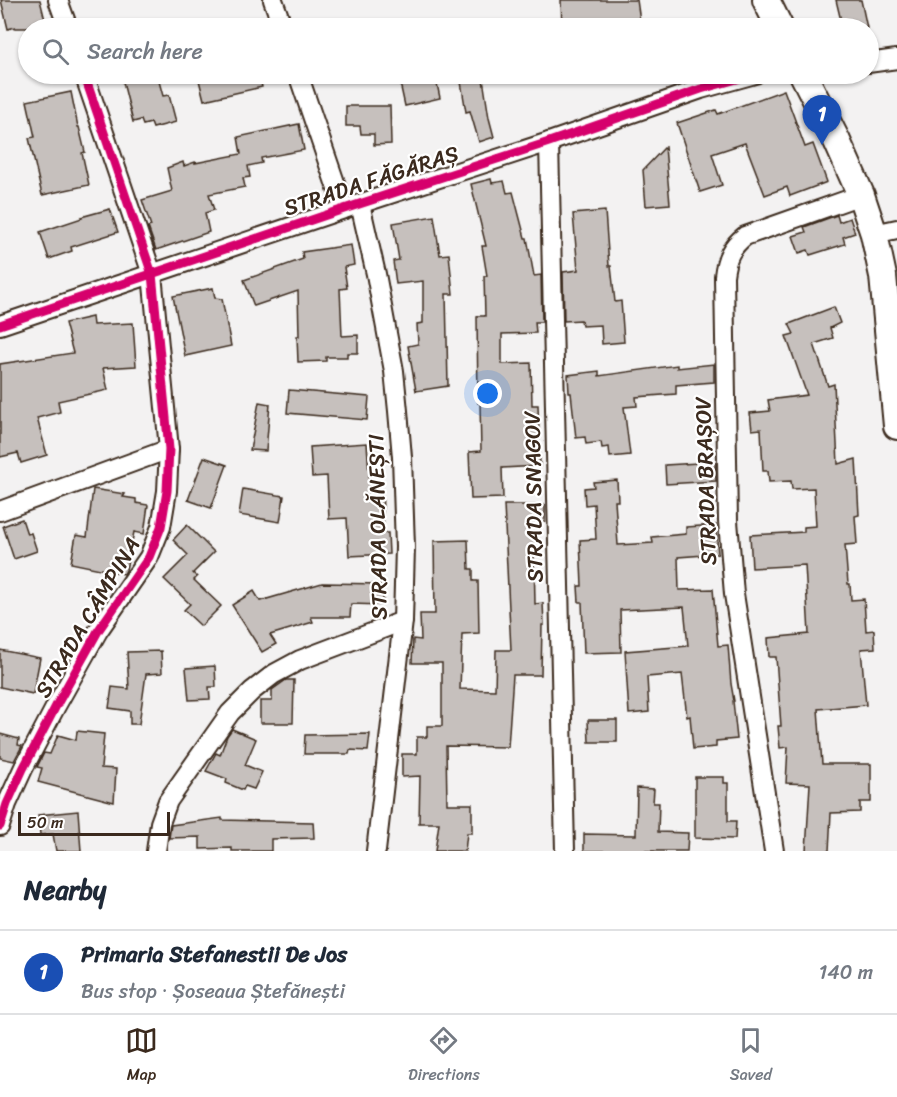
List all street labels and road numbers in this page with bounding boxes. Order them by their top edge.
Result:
street label: STRADA FĂGĂRAȘ [278,134,464,227]
street label: STRADA BRAȘOV [683,395,728,566]
street label: STRADA SNAGOV [512,410,554,583]
street label: STRADA OLĂNEȘTI [356,434,399,620]
street label: STRADA CÂMPINA [24,529,151,705]

